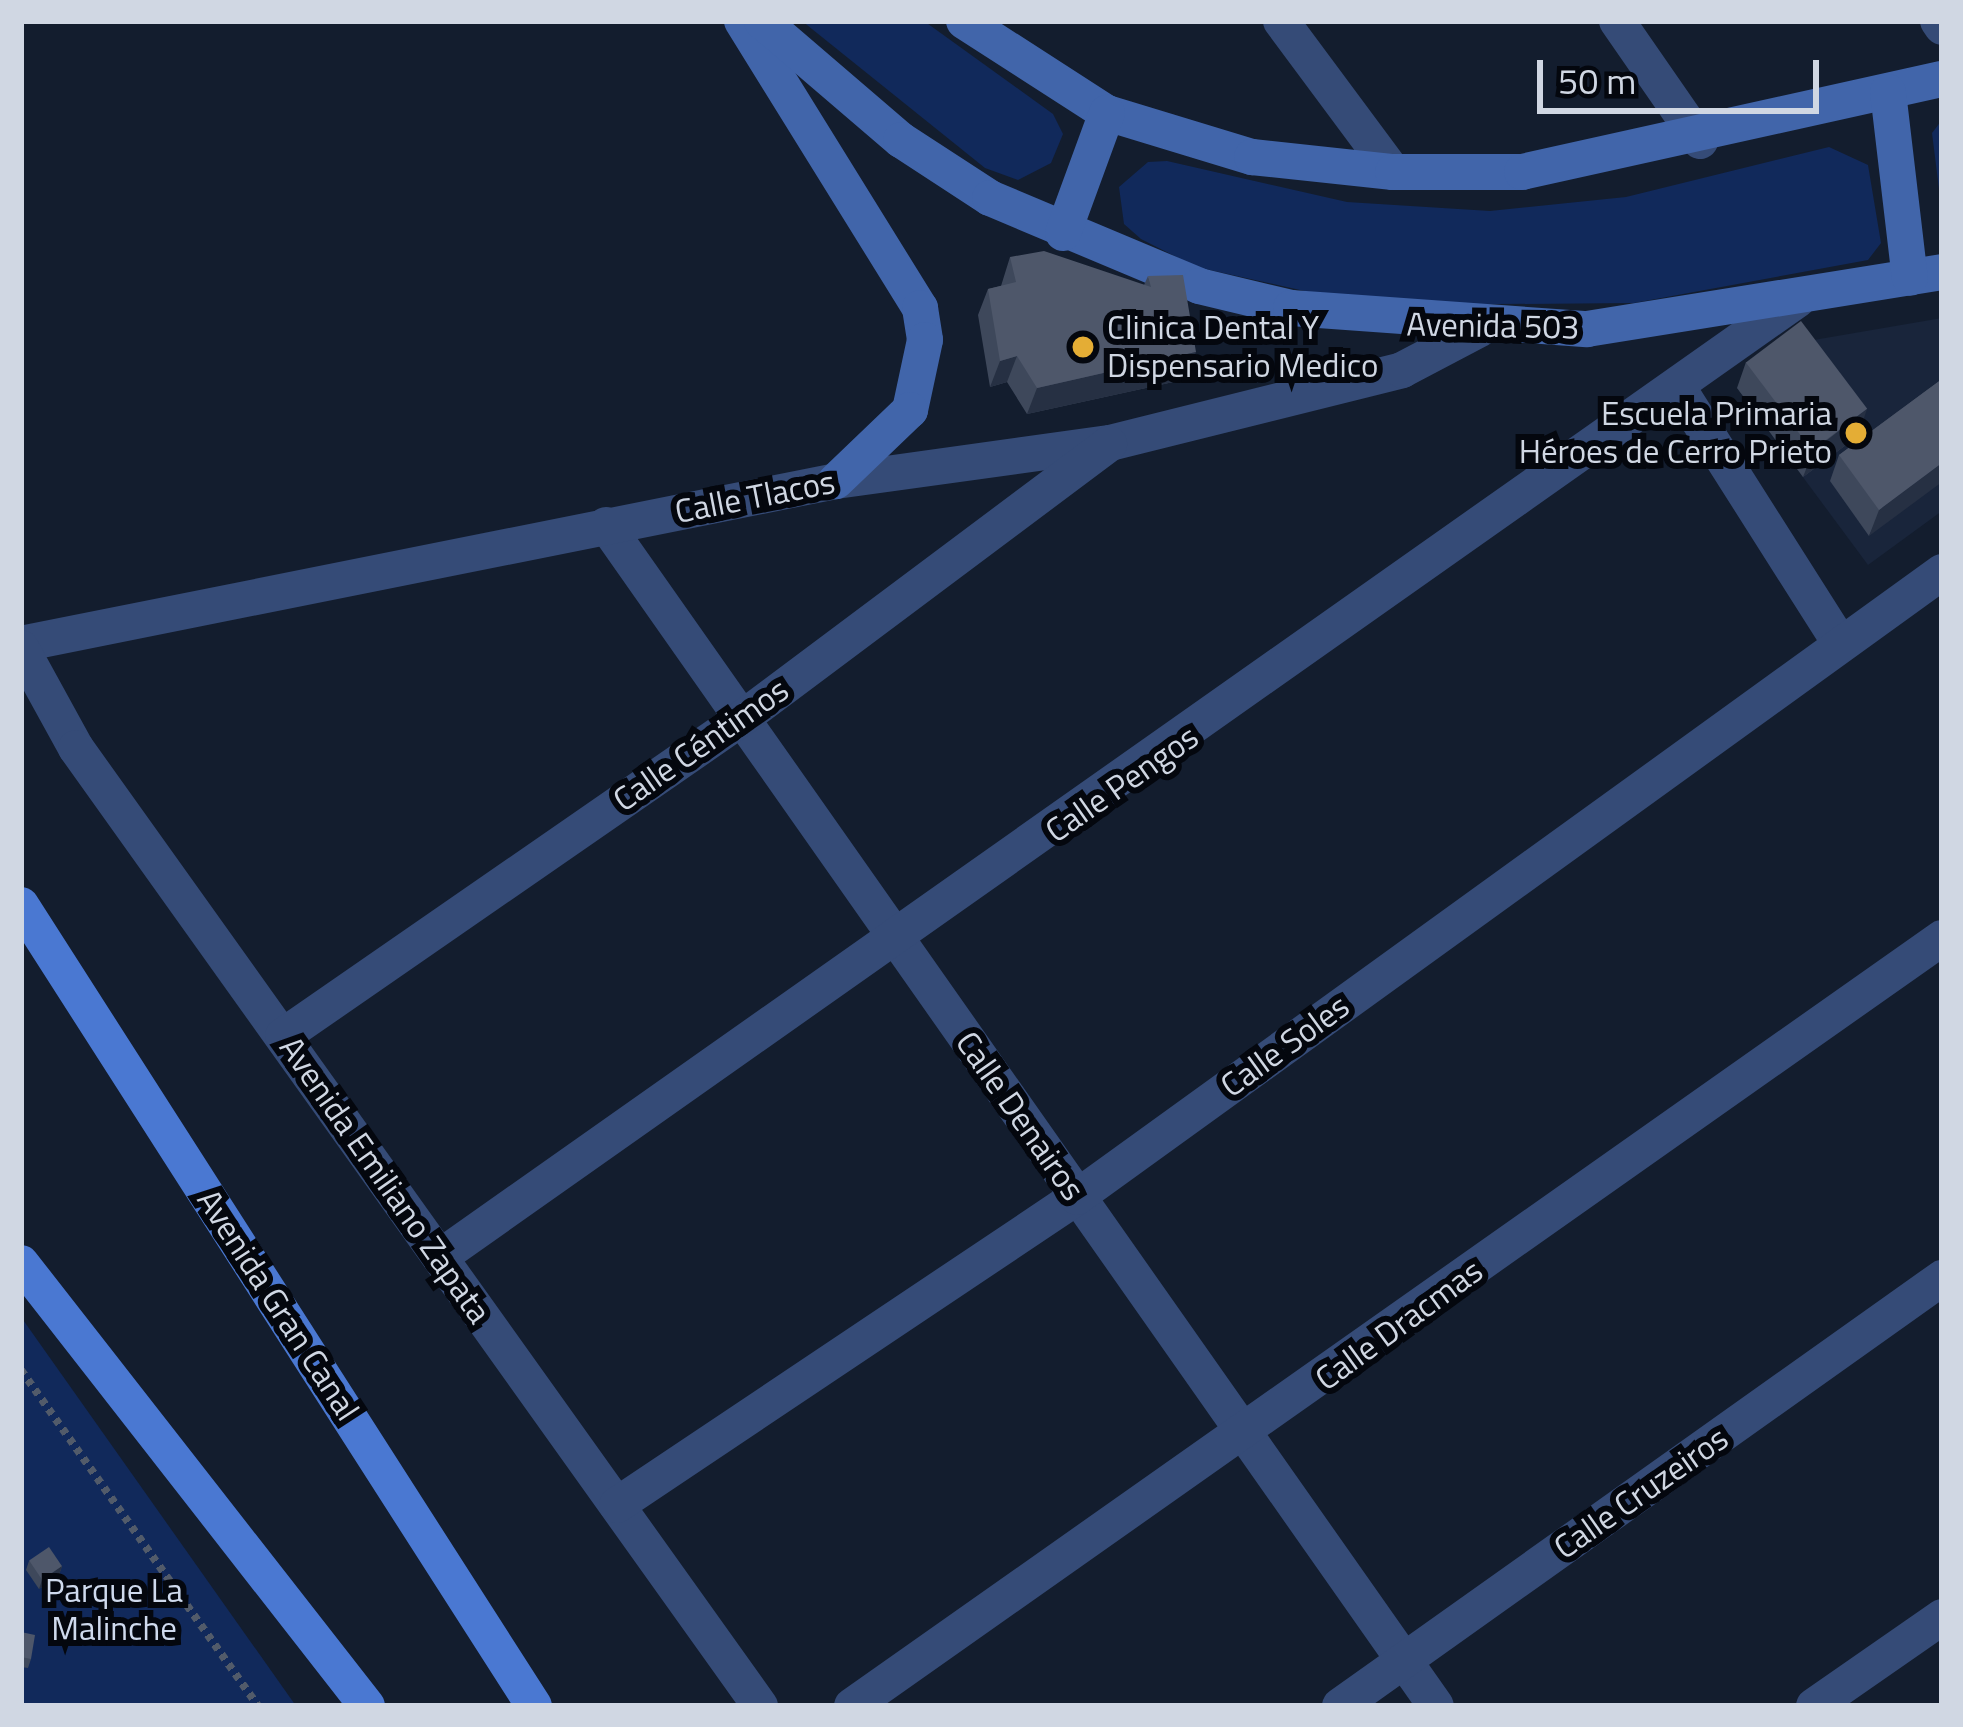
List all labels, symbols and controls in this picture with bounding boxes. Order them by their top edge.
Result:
scale bar [1543,36,1825,110]
text: 50 m [1558,53,1636,108]
street label: Avenida 503 [1406,305,1580,347]
place label: Clinica Dental Y Dispensario Medico [1107,308,1378,386]
marker: Clinica Dental Y Dispensario Medico [1070,334,1096,360]
place label: Escuela Primaria Héroes de Cerro Prieto [1519,394,1832,472]
marker: Escuela Primaria Héroes de Cerro Prieto [1843,420,1869,446]
street label: Calle Tlacos [672,462,838,532]
street label: Calle Céntimos [606,670,796,820]
street label: Calle Pengos [1038,717,1206,851]
street label: Calle Soles [1213,986,1357,1106]
street label: Calle Denairos [947,1024,1093,1208]
street label: Avenida Emiliano Zapata [271,1029,499,1331]
street label: Avenida Gran Canal [189,1182,367,1428]
street label: Calle Dracmas [1308,1251,1490,1399]
street label: Calle Cruzeiros [1546,1419,1736,1567]
park label: Parque La Malinche [45,1571,183,1649]

